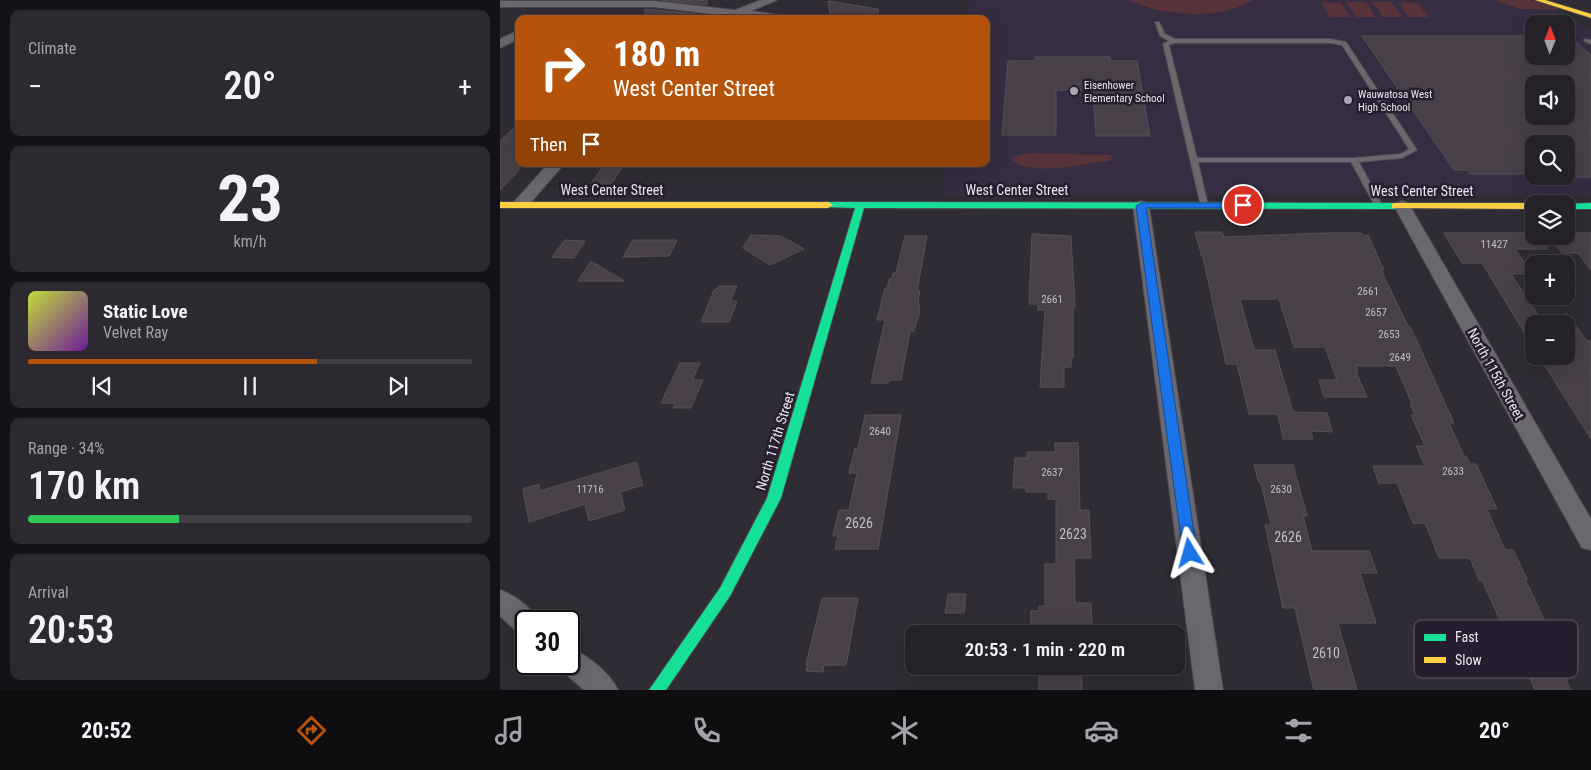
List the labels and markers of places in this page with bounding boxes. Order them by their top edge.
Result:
place label: Eisenhower Elementary School [1084,79,1165,105]
marker: Eisenhower Elementary School [1068,85,1080,97]
place label: Wauwatosa West High School [1358,88,1432,114]
marker: Wauwatosa West High School [1342,94,1354,106]
pin [1222,184,1264,226]

